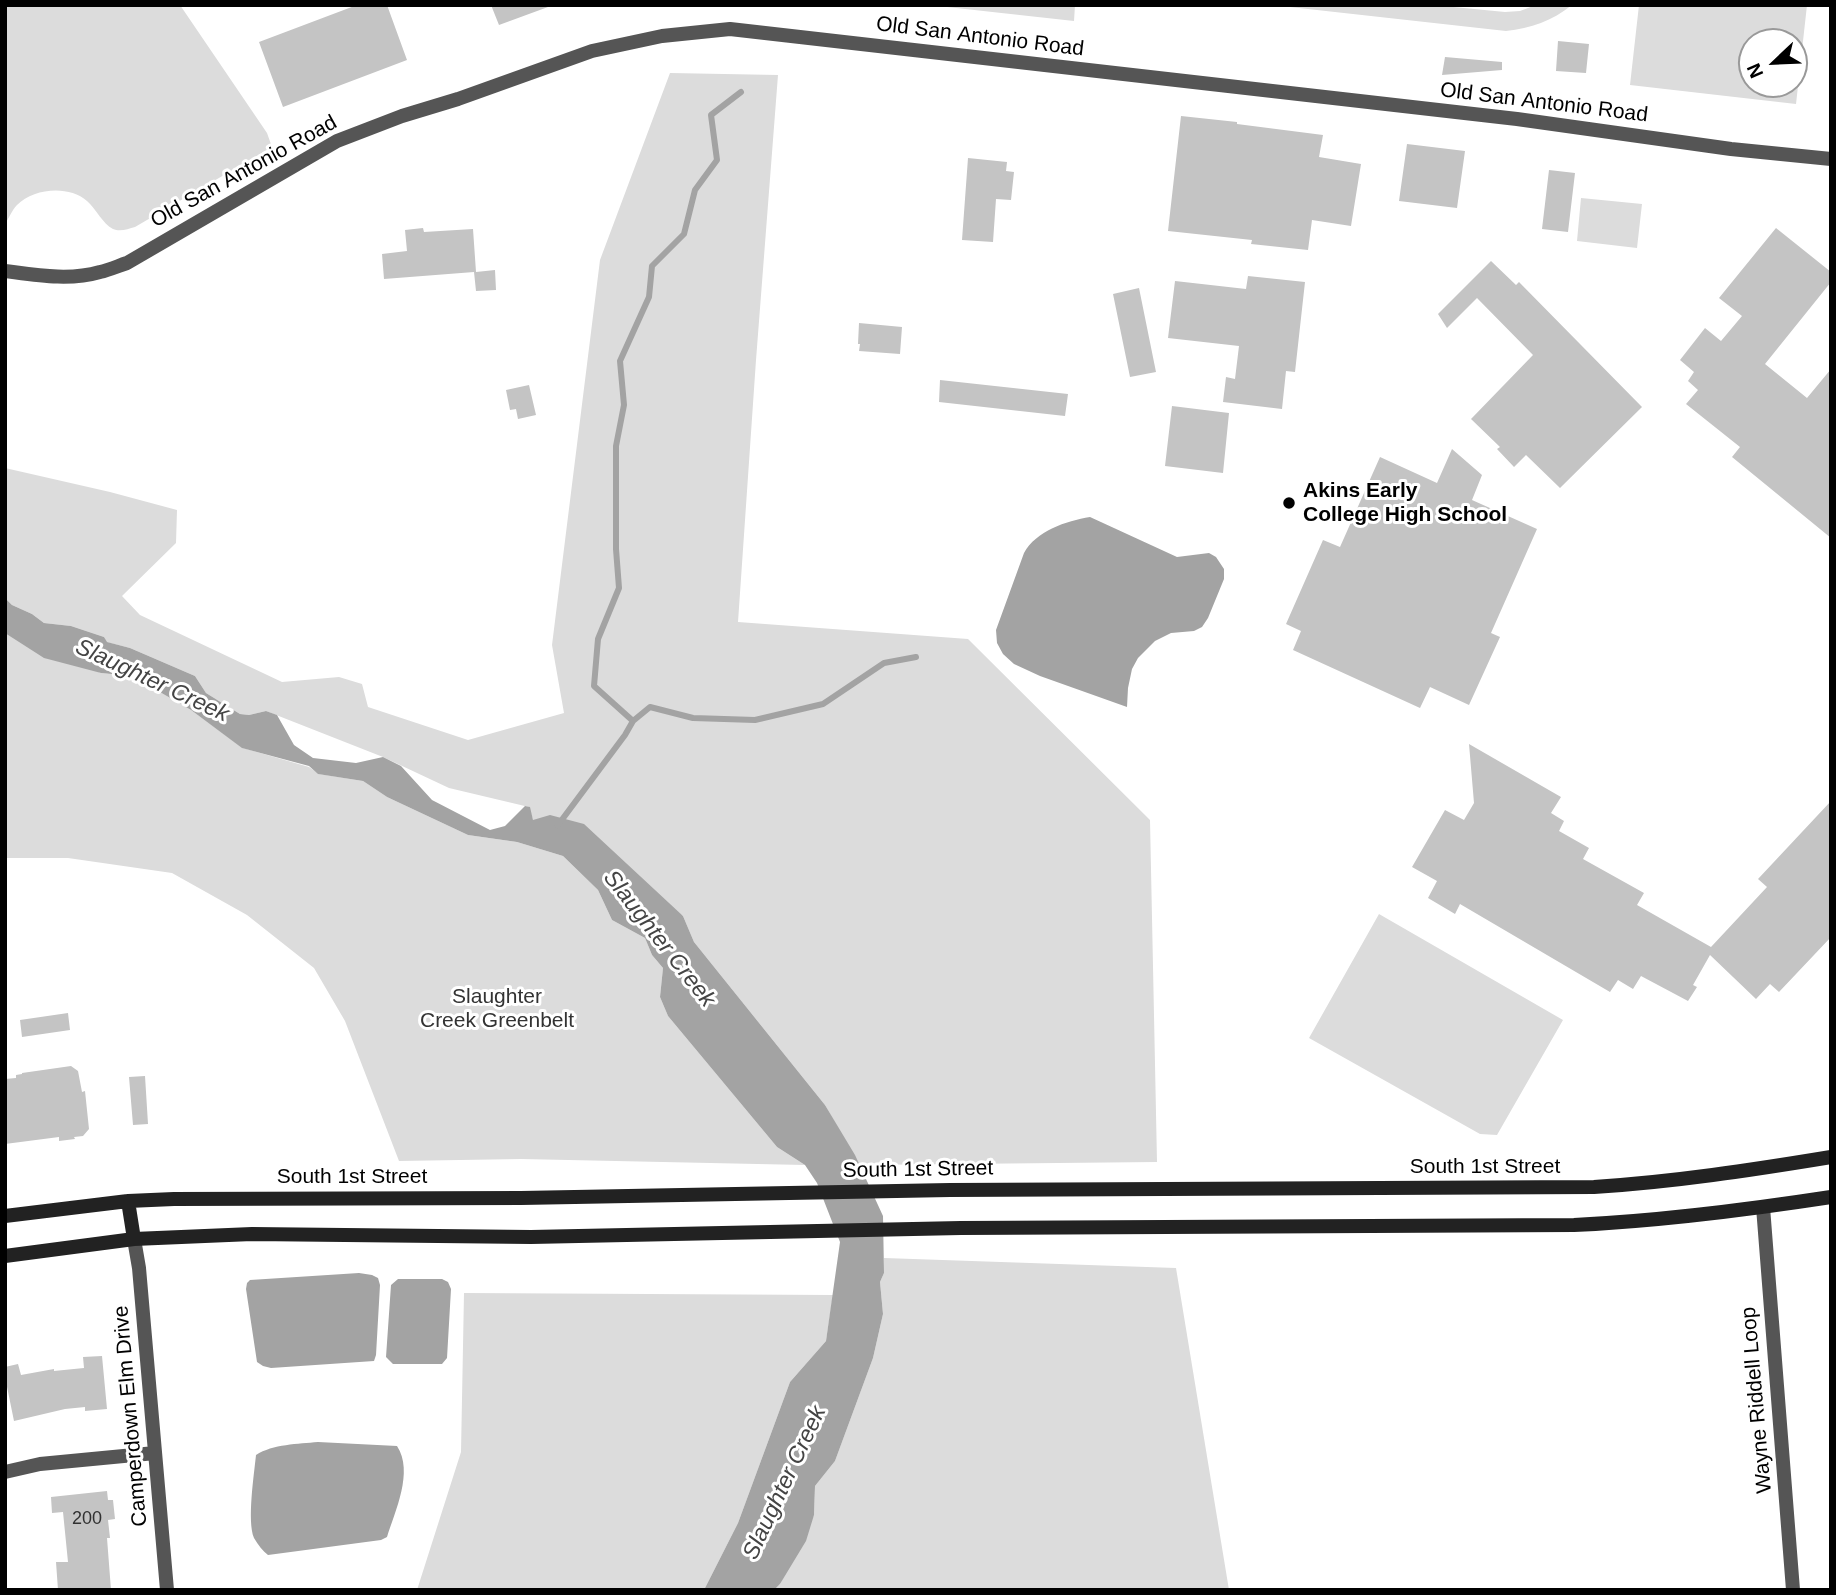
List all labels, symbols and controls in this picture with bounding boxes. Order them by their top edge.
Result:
street label: Old San Antonio Road [875,12,1085,62]
north arrow [1738,28,1808,98]
text: N [1743,60,1767,81]
street label: Old San Antonio Road [1439,78,1649,128]
street label: Old San Antonio Road [147,110,341,234]
place label: Akins Early College High School [1303,478,1507,528]
marker: Akins Early College High School [1281,495,1297,511]
water label: Slaughter Creek [71,633,233,729]
water label: Slaughter Creek [597,865,721,1013]
park label: Slaughter Creek Greenbelt [420,984,574,1034]
street label: South 1st Street [1410,1154,1560,1180]
street label: South 1st Street [842,1156,994,1184]
street label: South 1st Street [277,1164,427,1190]
street label: Camperdown Elm Drive [109,1304,153,1528]
street label: Wayne Riddell Loop [1736,1306,1778,1494]
water label: Slaughter Creek [737,1402,833,1564]
house number: 200 [72,1508,102,1530]

